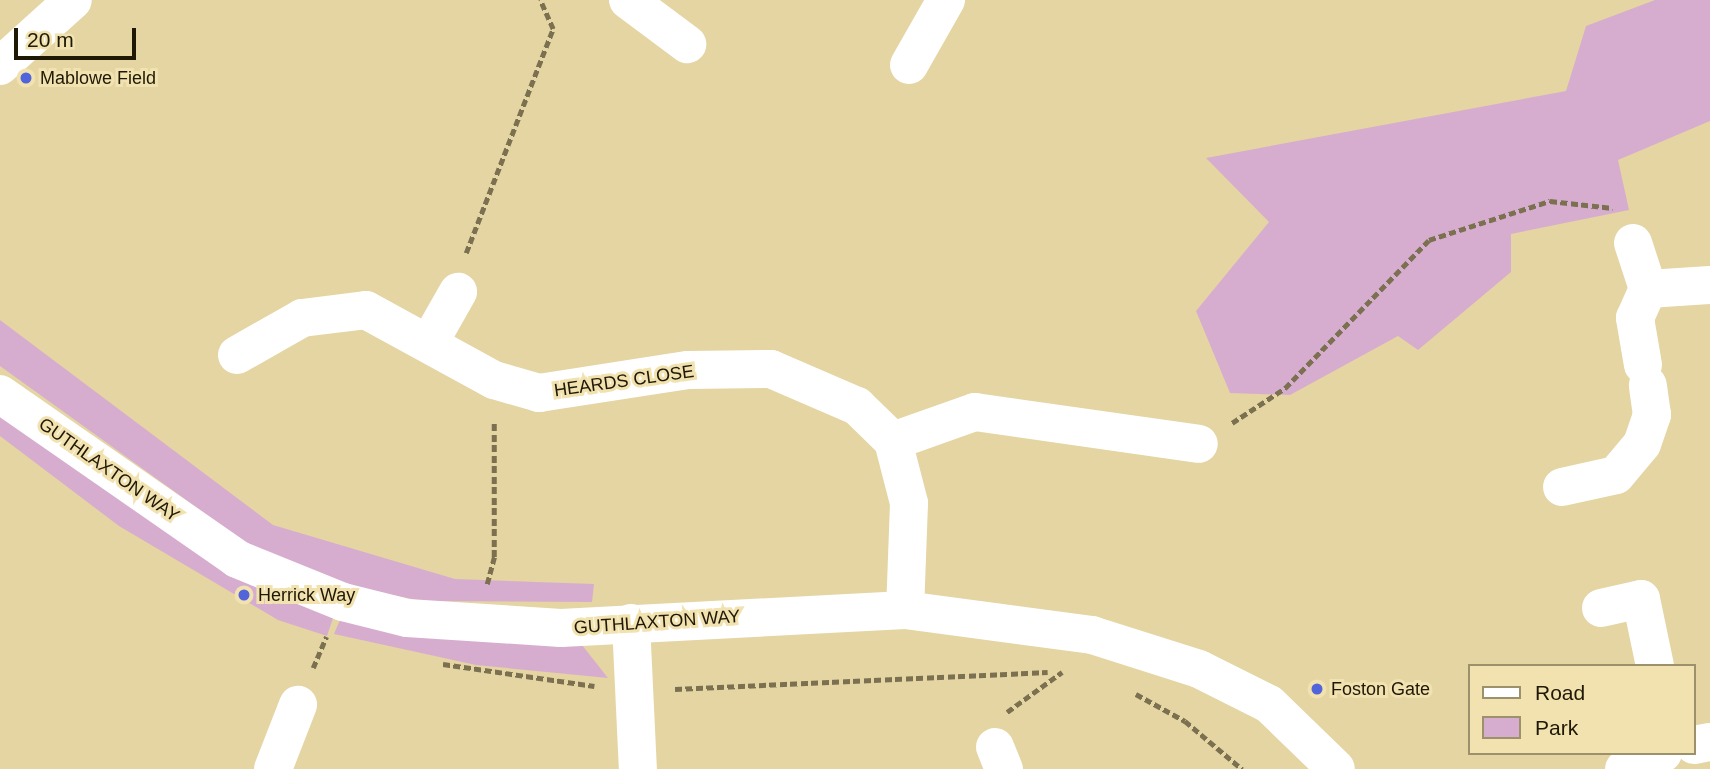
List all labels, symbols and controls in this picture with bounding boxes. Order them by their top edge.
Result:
scale bar [18,14,140,58]
text: 20 m [27,28,74,51]
place label: Mablowe Field [40,67,156,89]
marker: Mablowe Field [18,70,34,86]
street label: HEARDS CLOSE [553,360,695,402]
street label: GUTHLAXTON WAY [35,413,183,527]
place label: Herrick Way [258,584,355,606]
marker: Herrick Way [236,587,252,603]
street label: GUTHLAXTON WAY [573,605,741,639]
legend [1468,664,1696,755]
place label: Foston Gate [1331,678,1430,700]
marker: Foston Gate [1309,681,1325,697]
text: Road [1535,681,1585,704]
text: Park [1535,716,1578,739]

